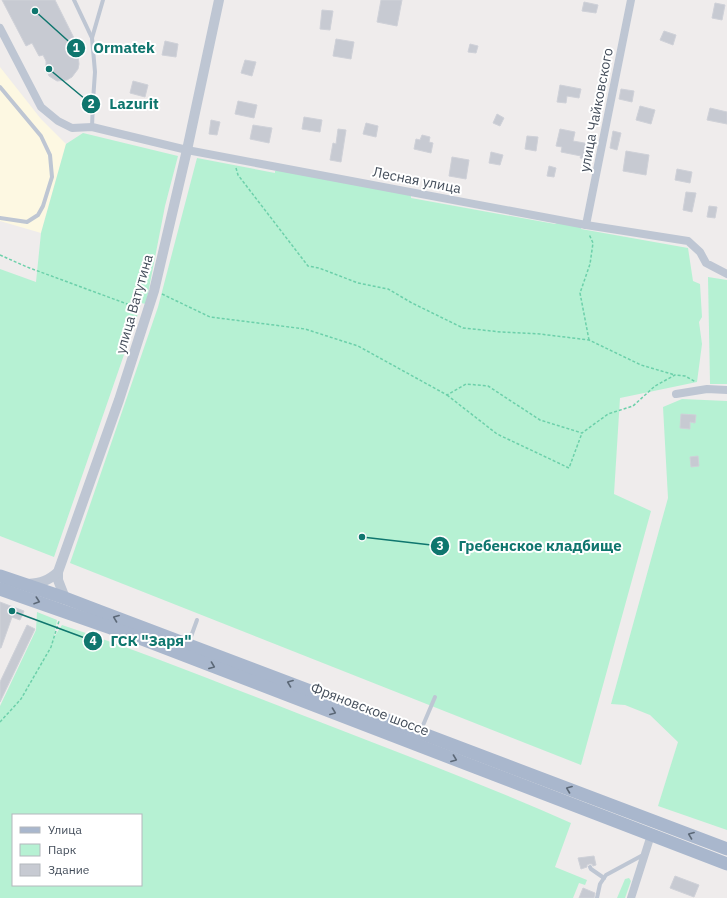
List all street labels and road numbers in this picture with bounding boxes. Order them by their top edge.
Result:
street label: улица Чайковского [575,46,617,174]
street label: Лесная улица [371,163,463,197]
street label: улица Ватутина [111,252,157,356]
street label: Фряновское шоссе [308,678,432,740]

